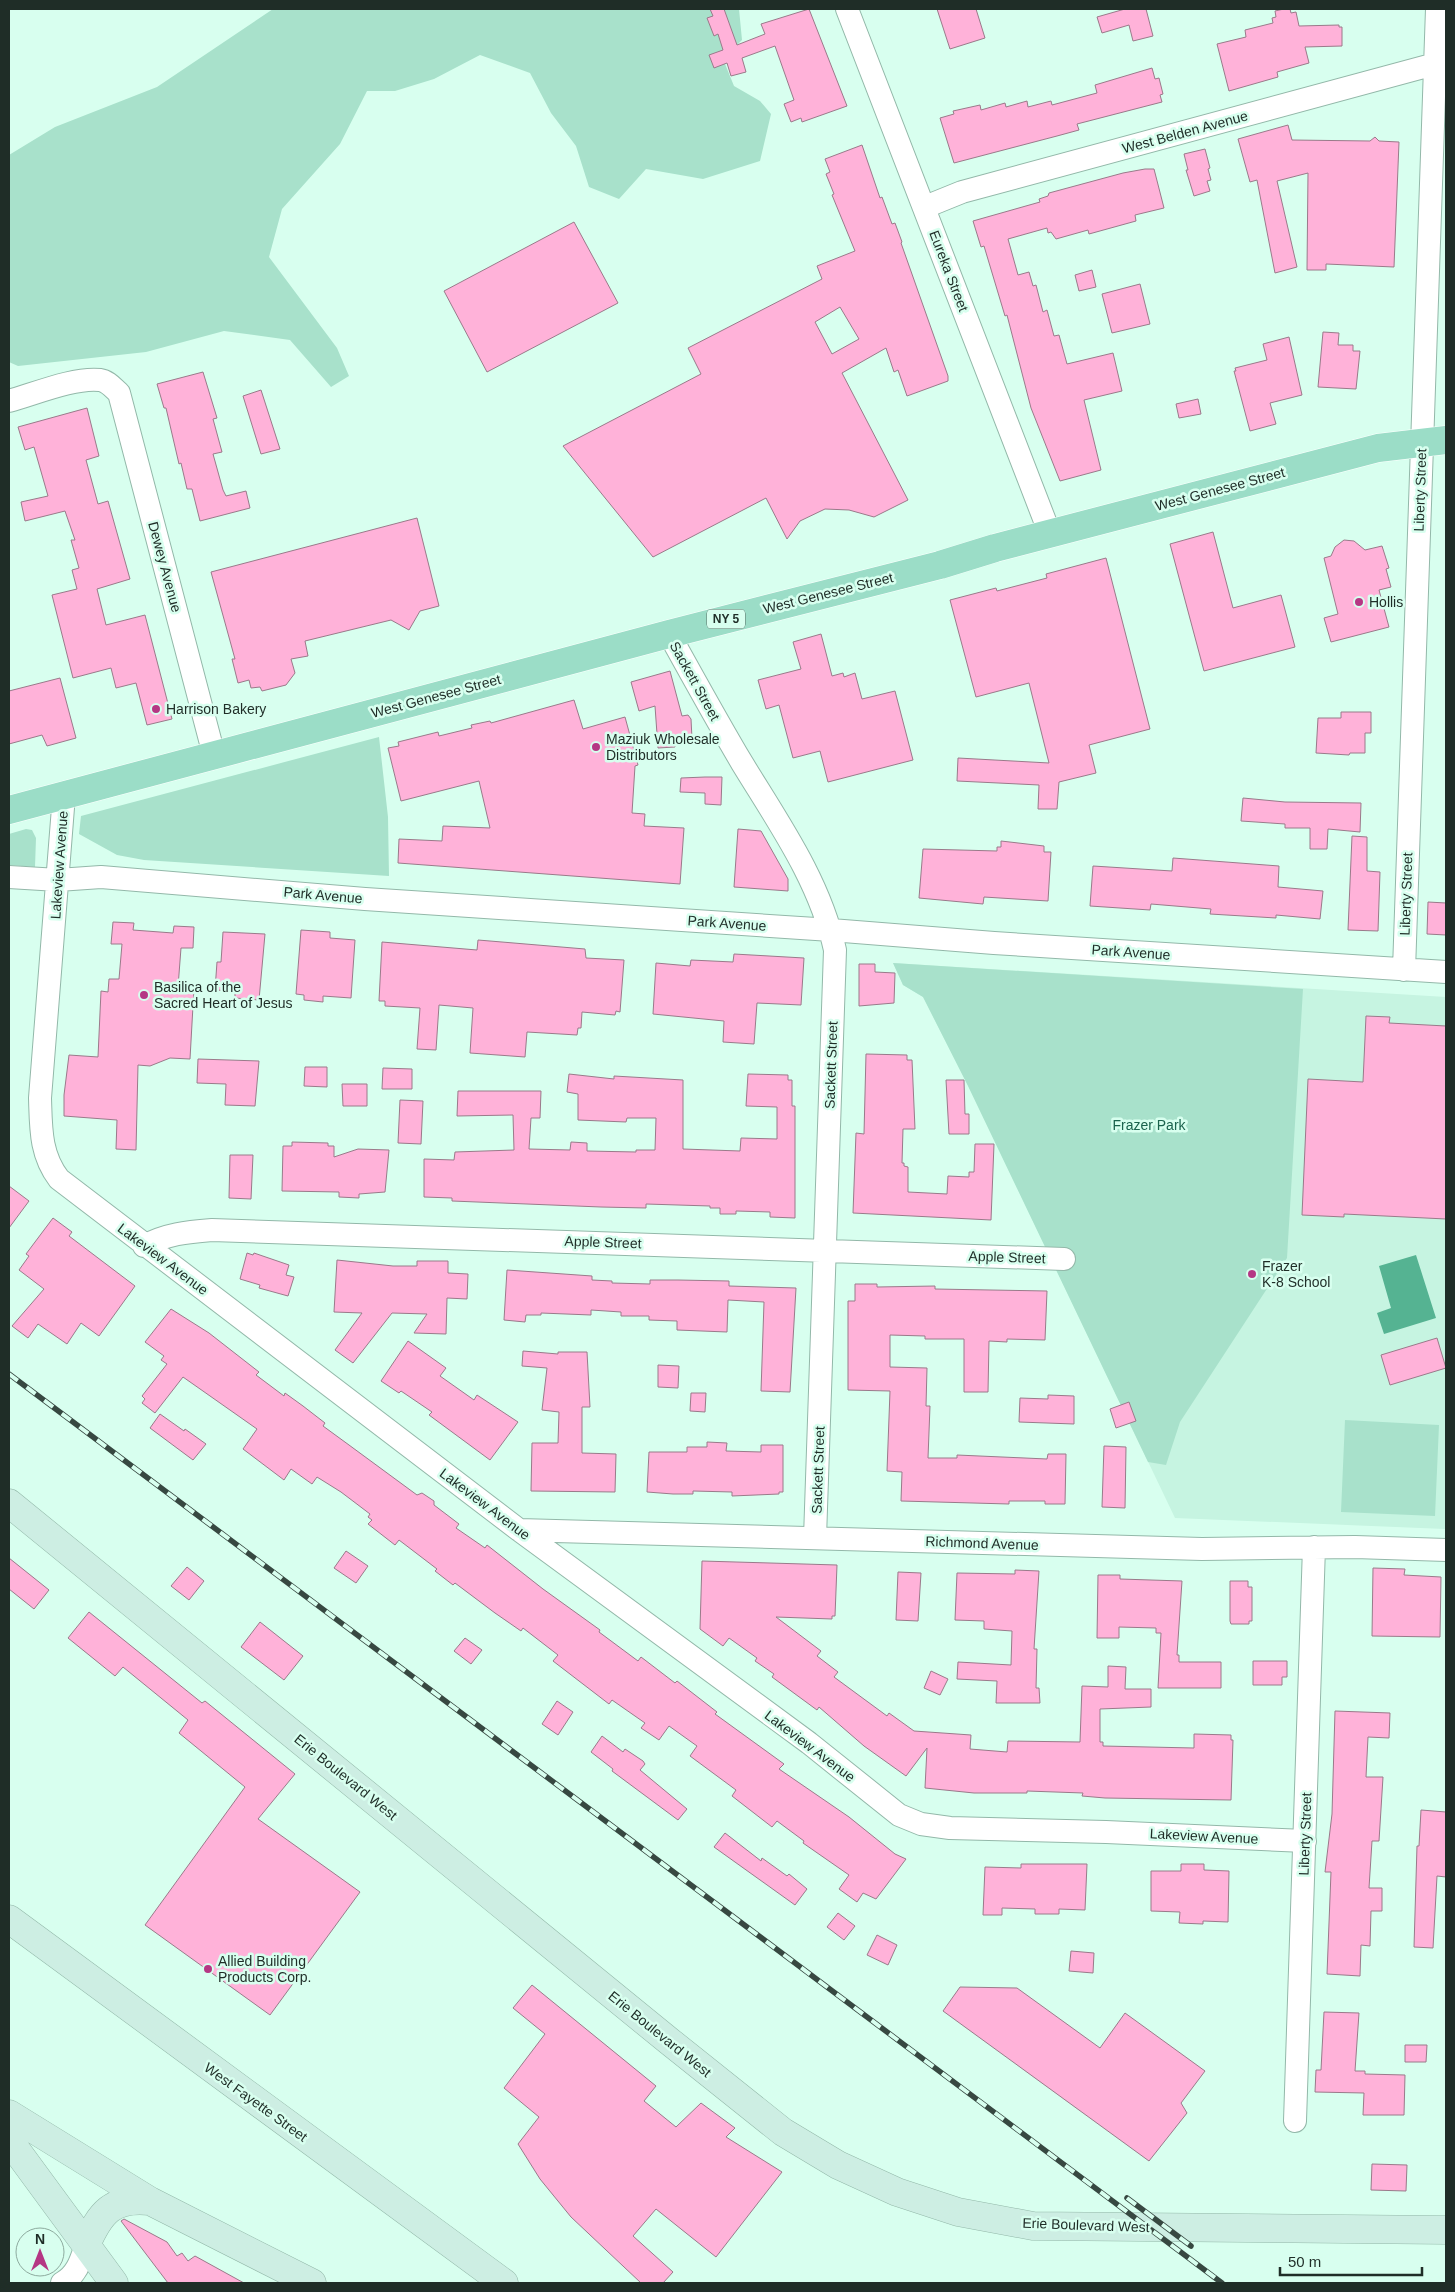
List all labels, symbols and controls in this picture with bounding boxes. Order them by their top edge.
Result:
street label: West Belden Avenue [1120,107,1250,156]
street label: Eureka Street [926,228,972,314]
street label: Liberty Street [1411,448,1429,532]
street label: West Genesee Street [1153,464,1287,514]
street label: Dewey Avenue [145,520,185,614]
street label: West Genesee Street [761,569,895,617]
place label: Hollis [1369,594,1403,610]
marker: Hollis [1353,596,1365,608]
road number: NY 5 [707,610,745,628]
street label: Sackett Street [667,639,723,723]
street label: West Genesee Street [369,671,503,721]
place label: Harrison Bakery [166,701,266,717]
marker: Harrison Bakery [150,703,162,715]
place label: Maziuk Wholesale Distributors [606,731,720,763]
marker: Maziuk Wholesale Distributors [590,741,602,753]
street label: Lakeview Avenue [47,810,71,920]
street label: Liberty Street [1397,852,1415,936]
street label: Park Avenue [283,884,363,906]
street label: Park Avenue [687,912,767,934]
street label: Park Avenue [1091,941,1171,963]
place label: Basilica of the Sacred Heart of Jesus [154,979,293,1011]
marker: Basilica of the Sacred Heart of Jesus [138,989,150,1001]
street label: Sackett Street [821,1021,841,1109]
park label: Frazer Park [1112,1117,1187,1133]
street label: Lakeview Avenue [115,1220,211,1298]
street label: Apple Street [564,1233,642,1251]
street label: Apple Street [968,1248,1046,1266]
place label: Frazer K-8 School [1262,1258,1330,1290]
marker: Frazer K-8 School [1246,1268,1258,1280]
street label: Sackett Street [808,1426,828,1514]
street label: Lakeview Avenue [437,1465,533,1543]
street label: Richmond Avenue [925,1533,1039,1553]
street label: Lakeview Avenue [762,1707,858,1785]
street label: Erie Boulevard West [291,1731,401,1823]
street label: Liberty Street [1296,1792,1314,1876]
street label: Lakeview Avenue [1149,1825,1259,1847]
place label: Allied Building Products Corp. [218,1953,311,1985]
marker: Allied Building Products Corp. [202,1963,214,1975]
street label: Erie Boulevard West [605,1988,715,2080]
street label: West Fayette Street [201,2059,311,2145]
street label: Erie Boulevard West [1022,2215,1150,2235]
north arrow [15,2227,65,2277]
text: N [35,2231,45,2247]
scale bar [1280,2244,1422,2276]
text: 50 m [1288,2253,1321,2270]

